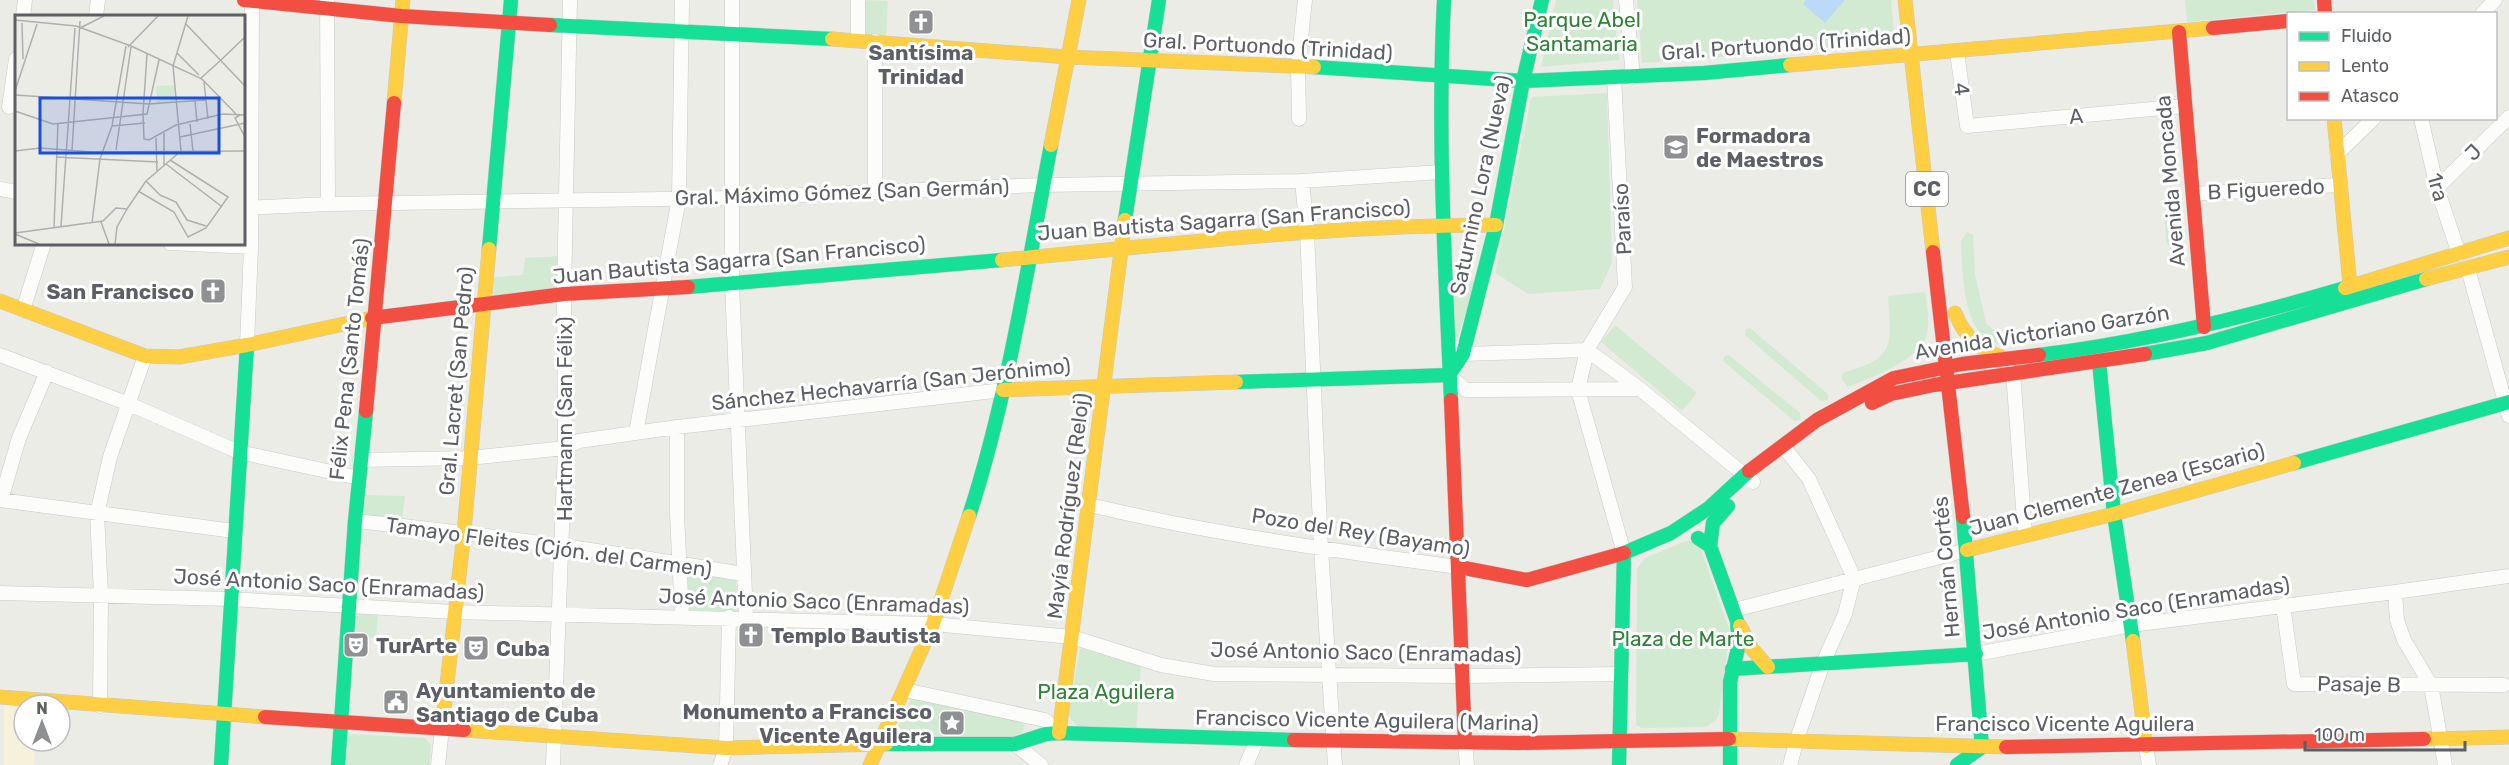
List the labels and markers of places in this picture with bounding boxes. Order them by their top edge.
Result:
church icon: Santísima Trinidad [906,7,936,37]
place label: Santísima Trinidad [869,40,973,89]
place label: Formadora de Maestros [1696,123,1824,172]
school or university icon: Formadora de Maestros [1661,132,1691,162]
church icon: San Francisco [198,276,228,306]
place label: San Francisco [46,279,194,304]
church icon: Templo Bautista [736,620,766,650]
place label: Templo Bautista [771,623,941,648]
theatre icon: TurArte [341,630,371,660]
place label: TurArte [376,633,457,658]
theatre icon: Cuba [461,633,491,663]
place label: Cuba [496,636,550,661]
place label: Ayuntamiento de Santiago de Cuba [416,678,599,727]
public building icon: Ayuntamiento de Santiago de Cuba [381,687,411,717]
place label: Monumento a Francisco Vicente Aguilera [682,699,932,748]
place icon: Monumento a Francisco Vicente Aguilera [937,708,967,738]

